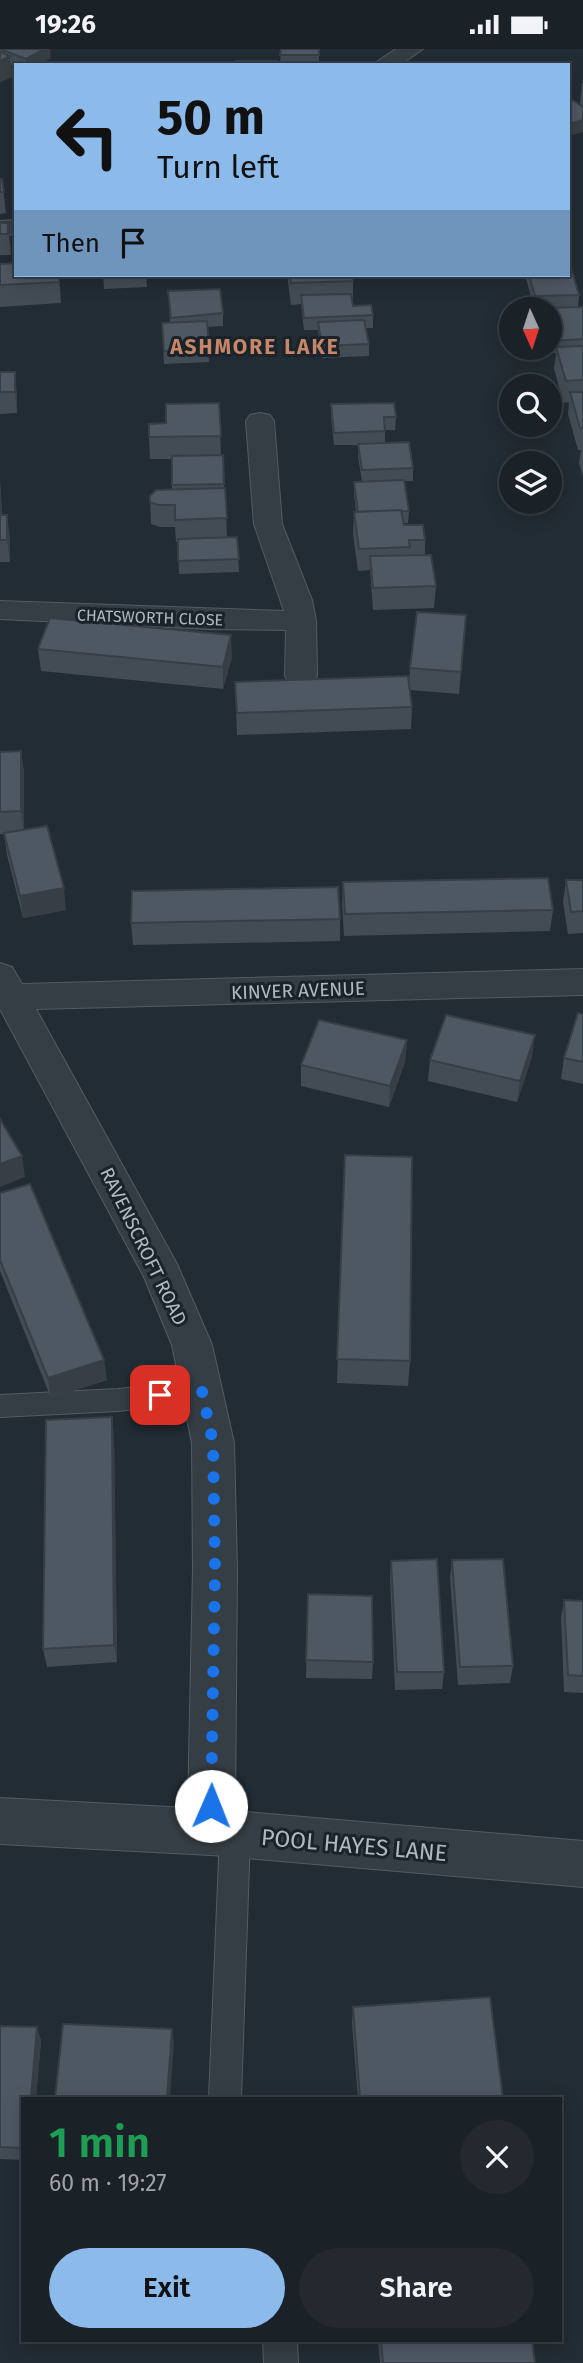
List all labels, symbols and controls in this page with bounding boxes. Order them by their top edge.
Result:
text: 19:26 [35,9,96,40]
text: 50 m [157,88,265,147]
icon: left [42,91,133,182]
text: Turn left [157,148,279,186]
icon: arrive [114,224,152,262]
text: Then [42,228,100,259]
north arrow [499,297,562,361]
map controls [499,297,562,514]
district label: ASHMORE LAKE [169,334,340,360]
button: search [499,374,562,437]
button: layers [499,451,562,514]
street label: CHATSWORTH CLOSE [77,605,223,630]
street label: KINVER AVENUE [231,977,365,1004]
street label: RAVENSCROFT ROAD [95,1163,192,1329]
pin [130,1365,190,1425]
icon: arrive [141,1376,179,1414]
position arrow [174,1769,248,1843]
street label: POOL HAYES LANE [260,1823,448,1867]
text: 1 min [49,2118,150,2168]
button: close [460,2120,534,2194]
text: 60 m · 19:27 [49,2169,167,2197]
button: Exit [49,2248,285,2328]
button: Share [299,2248,534,2328]

